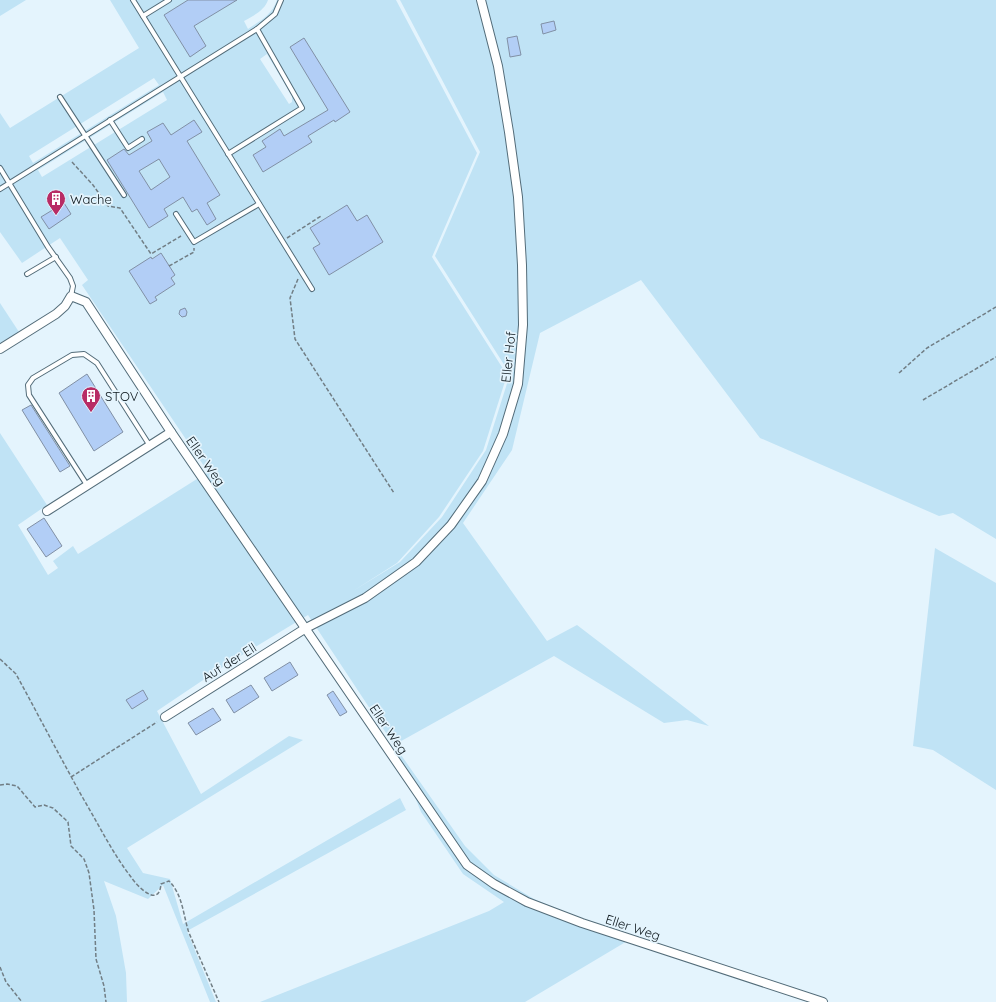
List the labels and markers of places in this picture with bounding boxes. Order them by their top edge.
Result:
building icon: Wache [45,188,67,216]
place label: Wache [70,191,112,207]
building icon: STOV [80,385,102,413]
place label: STOV [105,388,139,404]

